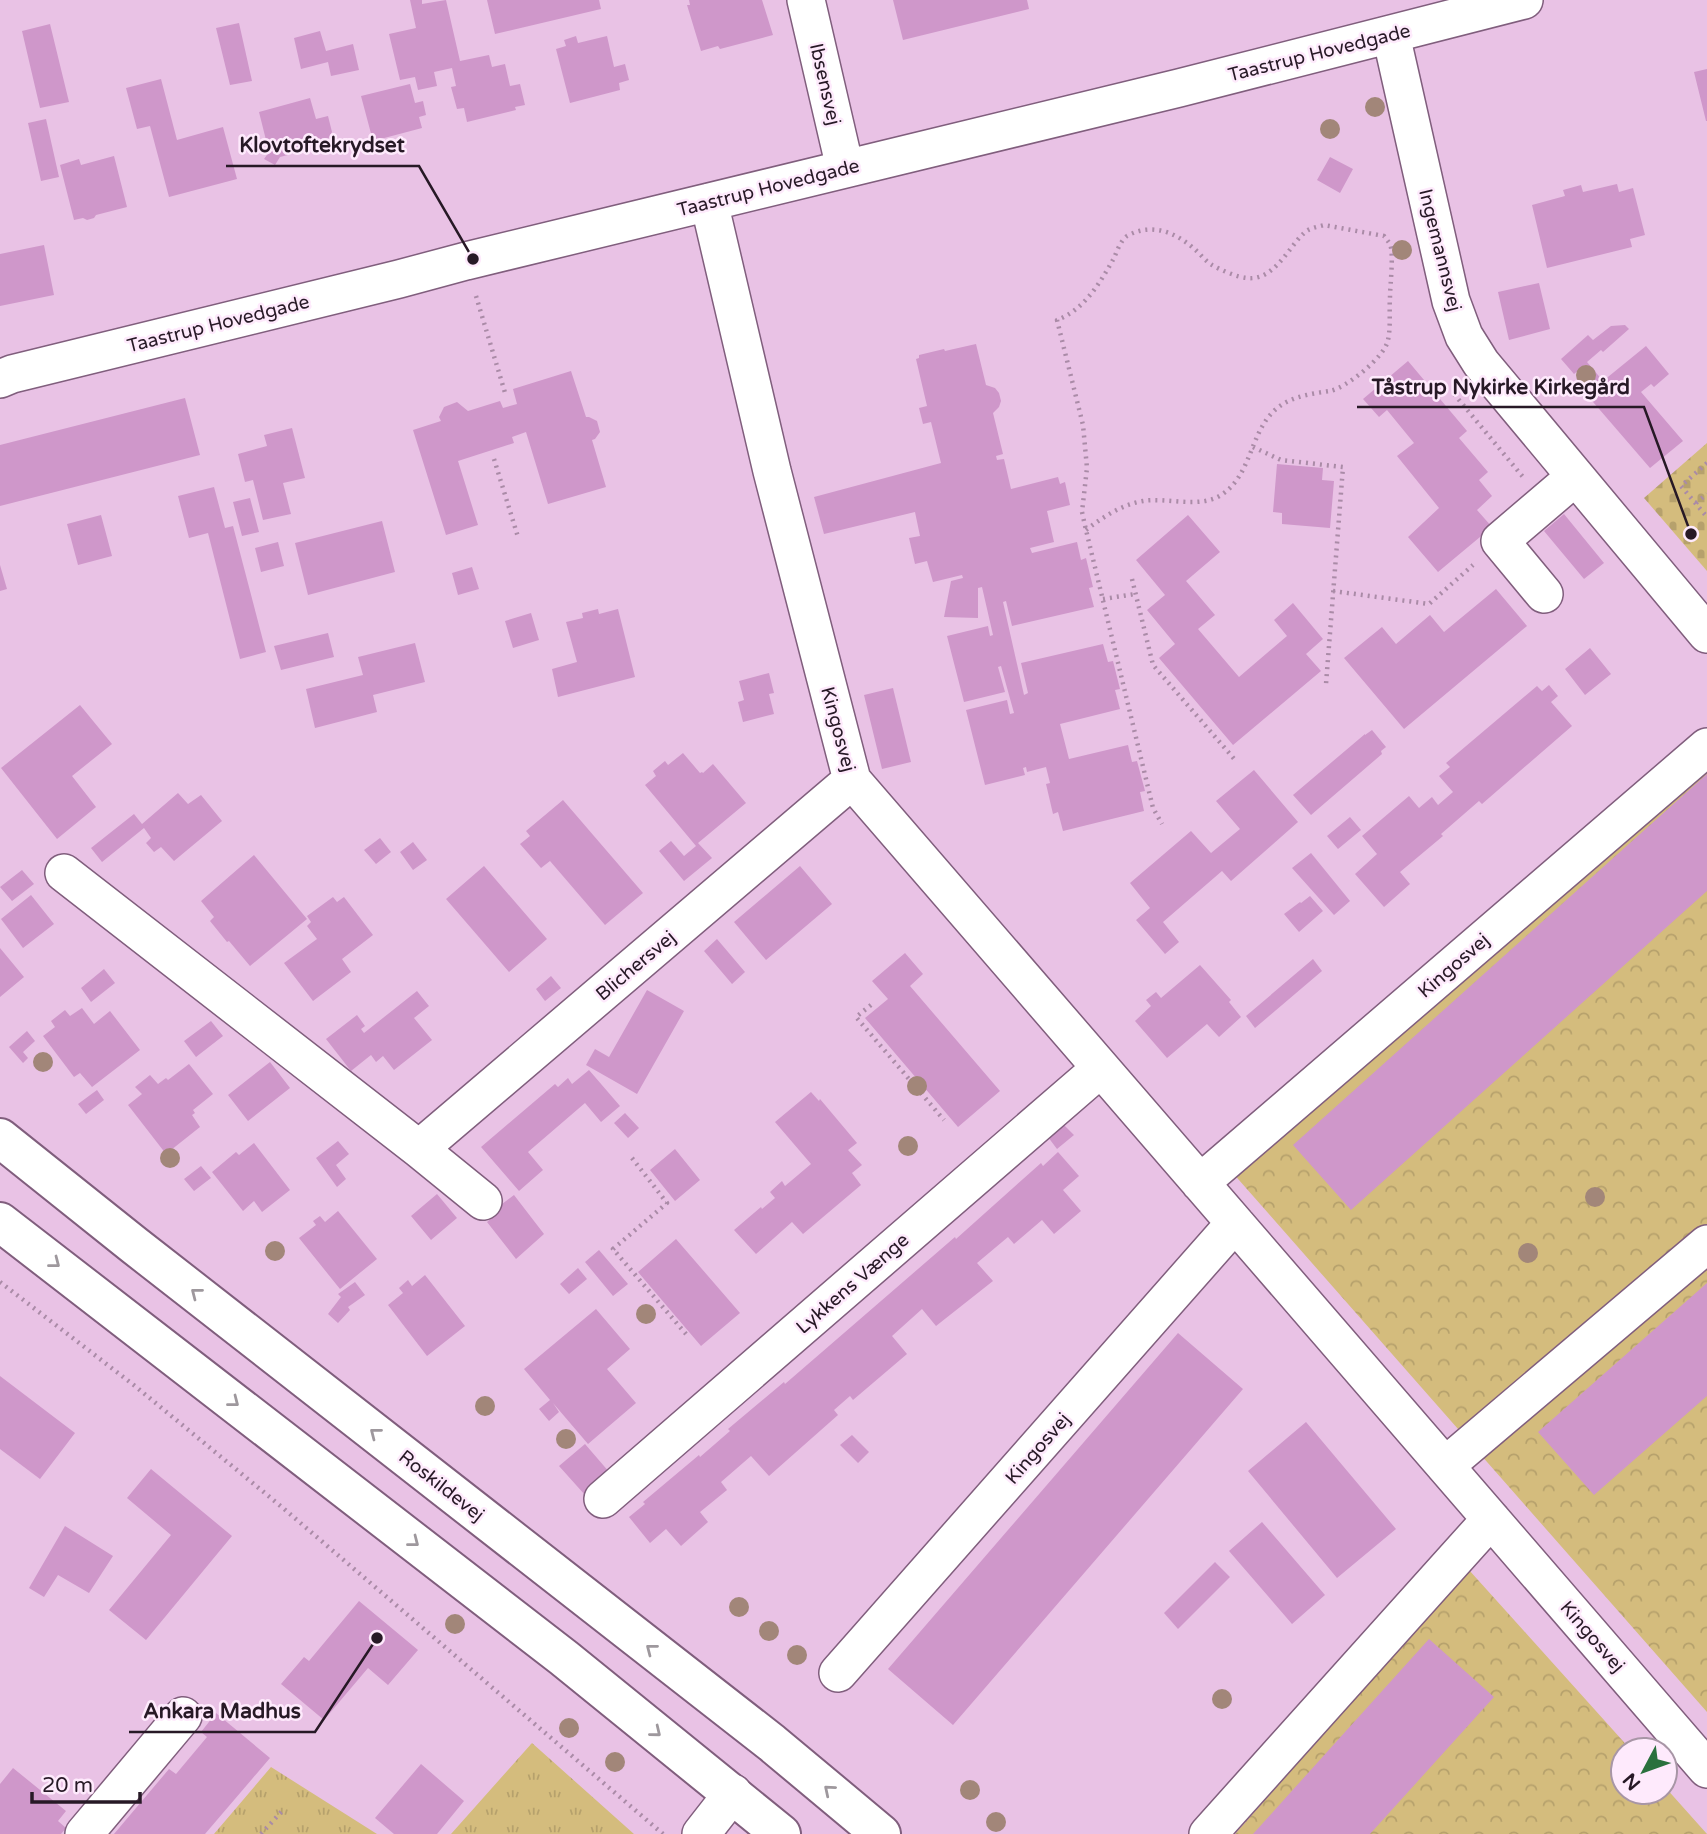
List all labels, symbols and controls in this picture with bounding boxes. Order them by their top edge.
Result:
street label: Taastrup Hovedgade [1226,20,1413,86]
street label: Ibsensvej [805,41,845,127]
callout: Klovtoftekrydset [226,124,419,166]
text: Klovtoftekrydset [239,133,405,158]
street label: Taastrup Hovedgade [675,155,862,221]
street label: Ingemannsvej [1414,187,1466,314]
street label: Taastrup Hovedgade [125,291,312,357]
callout: Tåstrup Nykirke Kirkegård [1357,365,1644,407]
text: Tåstrup Nykirke Kirkegård [1371,375,1630,400]
street label: Kingosvej [816,684,860,774]
street label: Blichersvej [591,926,680,1005]
street label: Kingosvej [1414,929,1494,1003]
street label: Lykkens Vænge [792,1229,913,1339]
one-way arrow [47,1254,59,1267]
one-way arrow [191,1289,203,1302]
one-way arrow [226,1394,239,1407]
street label: Kingosvej [1001,1409,1075,1489]
one-way arrow [370,1429,383,1442]
street label: Roskildevej [394,1446,488,1526]
one-way arrow [406,1533,418,1546]
street label: Kingosvej [1555,1597,1629,1677]
one-way arrow [646,1644,659,1657]
callout: Ankara Madhus [129,1690,315,1732]
text: Ankara Madhus [143,1699,301,1724]
one-way arrow [648,1723,660,1736]
north arrow [1609,1736,1679,1806]
scale bar [32,1760,140,1804]
text: N [1619,1769,1645,1794]
text: 20 m [42,1773,93,1798]
one-way arrow [824,1786,837,1798]

